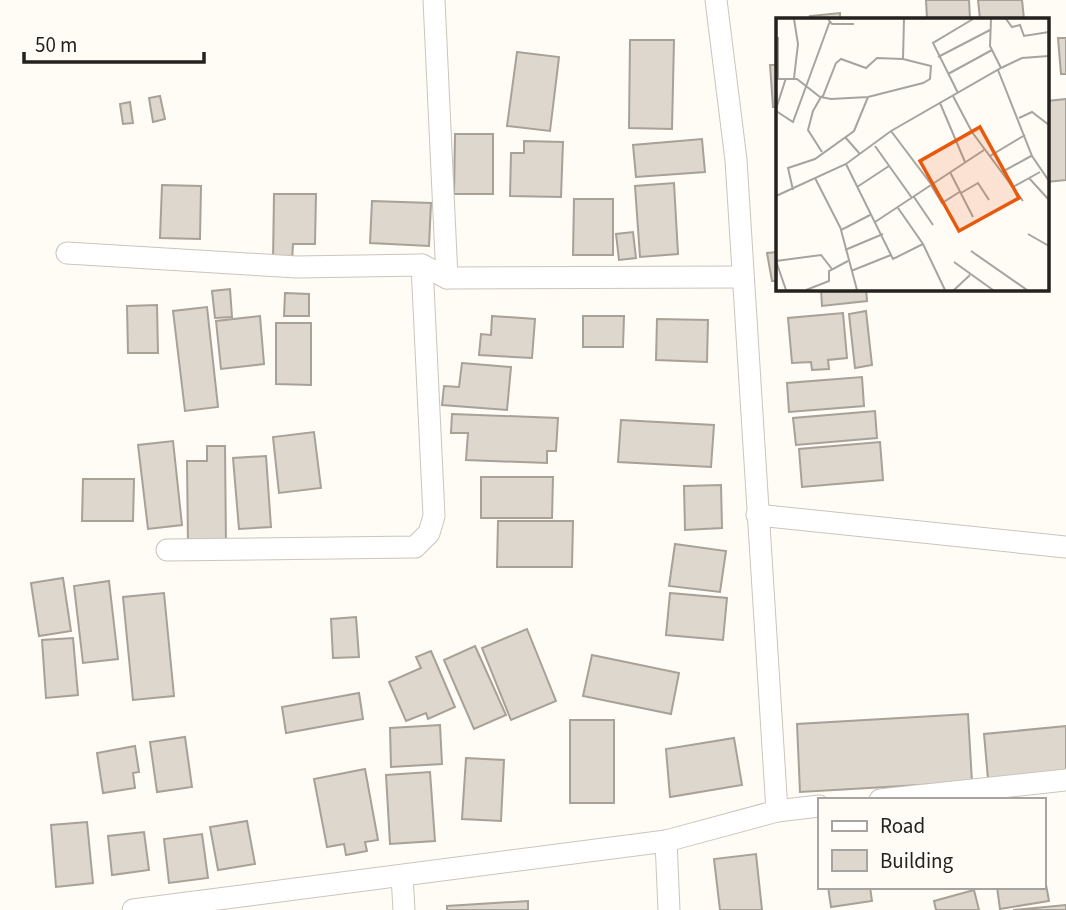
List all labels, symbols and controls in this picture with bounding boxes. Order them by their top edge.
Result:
inset map [776,18,1048,290]
scale bar [24,21,205,65]
text: 50 m [35,30,77,60]
legend [818,798,1045,889]
text: Road [880,811,925,841]
text: Building [880,846,954,876]

